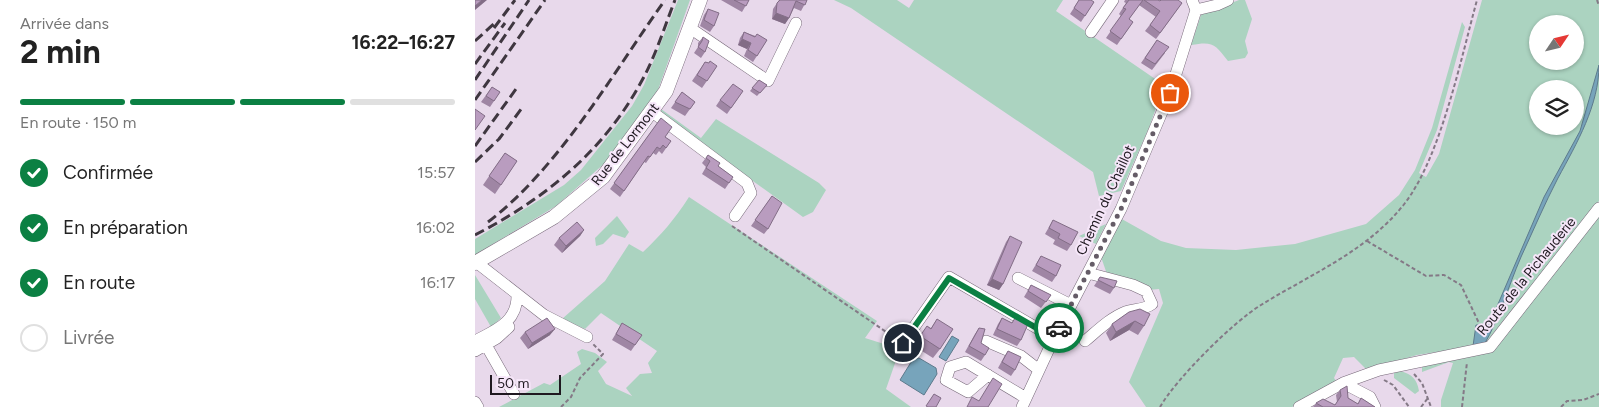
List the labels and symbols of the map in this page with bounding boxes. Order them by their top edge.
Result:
north arrow [1529,15,1584,70]
pin [1149,72,1191,114]
street label: Rue de Lormont [588,100,663,189]
street label: Chemin du Chaillot [1073,143,1138,258]
street label: Route de la Pichauderie [1473,213,1580,339]
courier [1034,303,1084,353]
pin [882,322,924,364]
scale bar [490,372,561,395]

